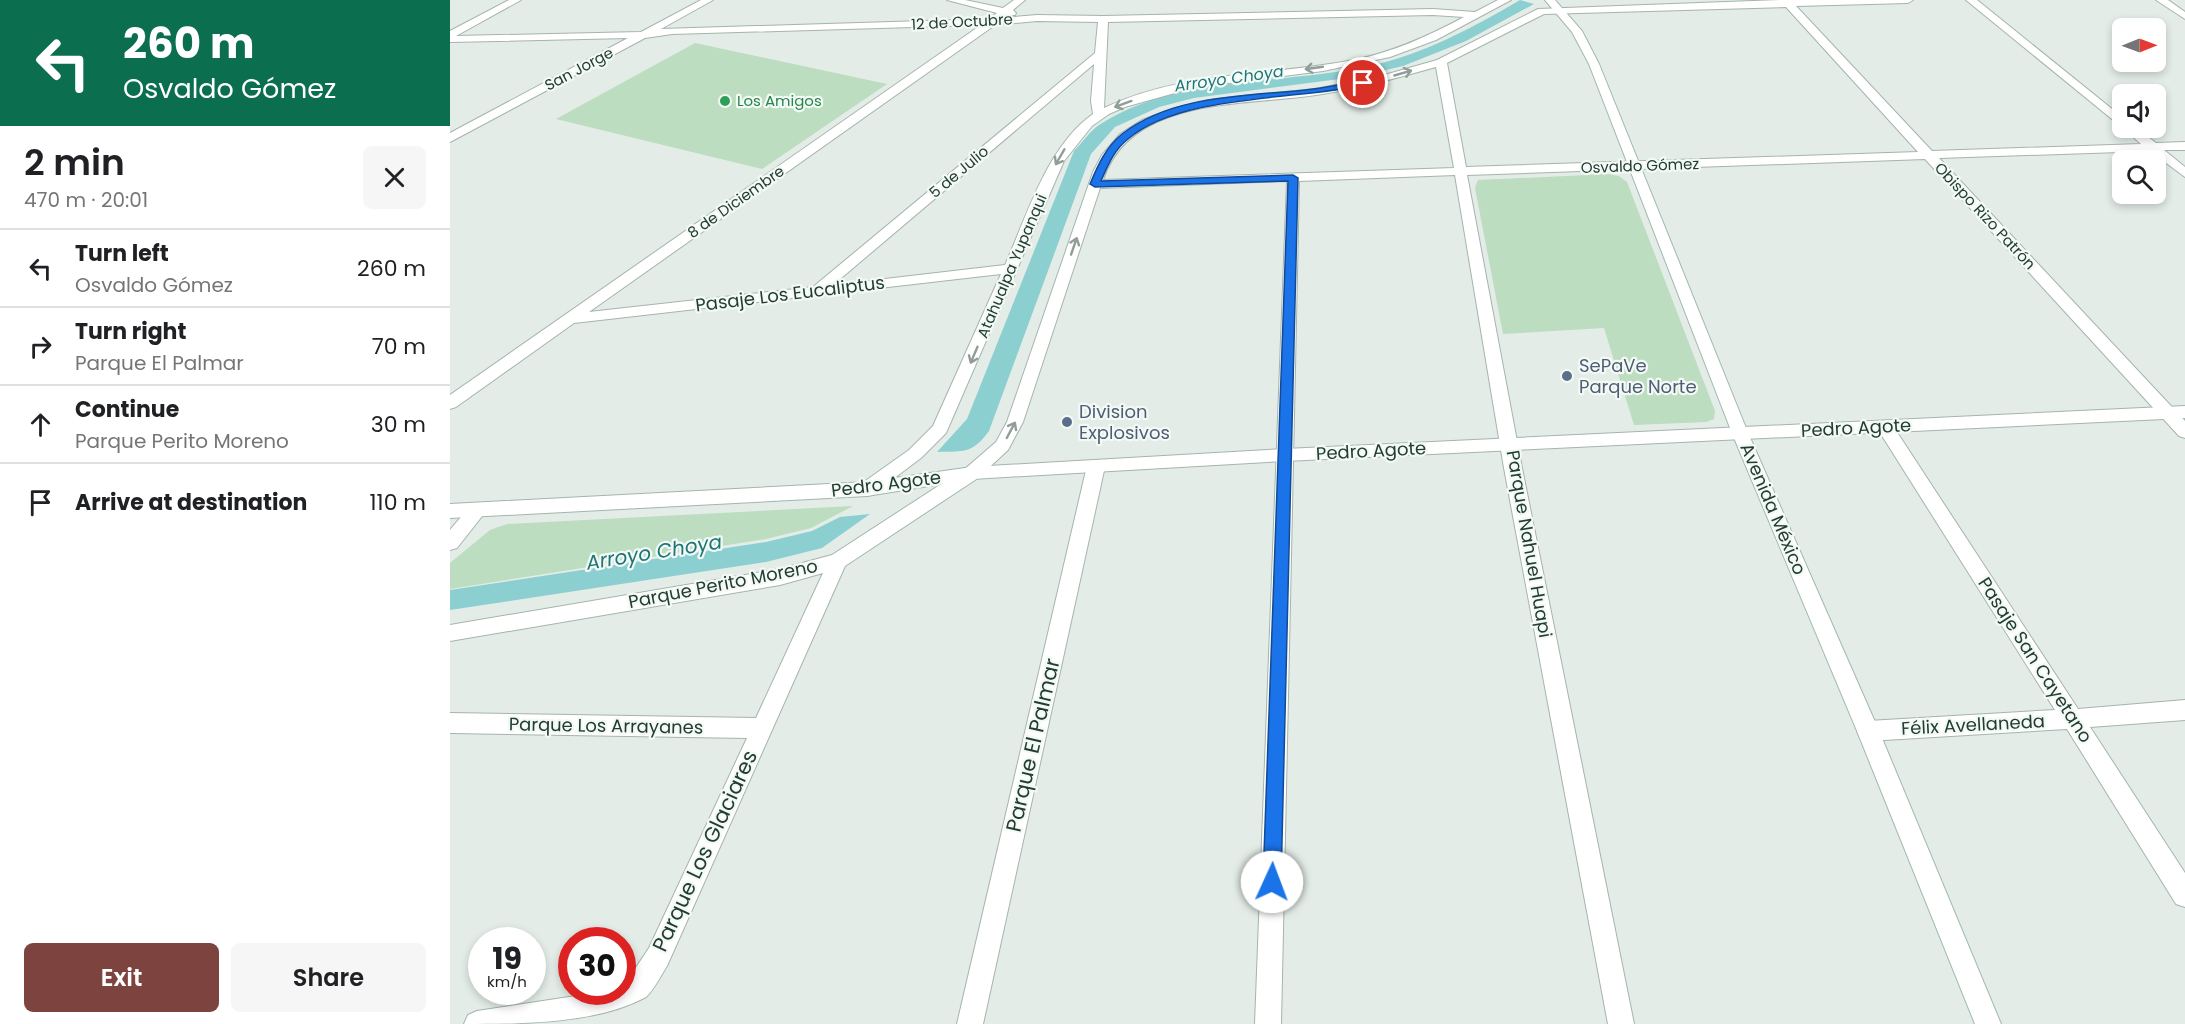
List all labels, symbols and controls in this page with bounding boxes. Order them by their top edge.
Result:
street label: 12 de Octubre [911,8,1013,35]
text: 260 m [123,14,255,73]
north arrow [2112,18,2166,72]
map controls [2112,18,2166,204]
icon: left [24,24,102,102]
street label: San Jorge [541,42,617,95]
pin [1337,57,1388,108]
water label: Arroyo Choya [1172,59,1285,98]
one-way arrow [1305,63,1325,74]
icon: arrive [1346,66,1379,99]
one-way arrow [1393,67,1412,78]
text: Osvaldo Gómez [123,70,336,107]
button: sound [2112,84,2166,138]
place label: Los Amigos [737,90,822,111]
marker: Los Amigos [718,94,732,108]
one-way arrow [1114,99,1133,110]
text: 2 min [24,137,125,188]
street label: 5 de Julio [925,141,993,203]
button: close [363,146,426,209]
one-way arrow [1054,149,1066,166]
button: search [2112,150,2166,204]
street label: Osvaldo Gómez [1580,153,1700,178]
street label: Obispo Rizo Patrón [1930,157,2041,274]
street label: 8 de Diciembre [683,160,788,243]
text: 470 m · 20:01 [24,186,148,214]
street label: Atahualpa Yupanqui [972,190,1051,341]
one-way arrow [1070,237,1081,256]
text: Turn left [75,238,169,269]
icon: left [24,252,57,285]
text: 260 m [357,253,426,284]
street label: Pasaje Los Eucaliptus [694,269,886,318]
text: Osvaldo Gómez [75,271,233,299]
text: Turn right [75,316,186,347]
icon: right [24,330,57,363]
text: 70 m [372,331,426,362]
one-way arrow [968,345,979,364]
text: Parque El Palmar [75,349,244,377]
place label: SePaVe Parque Norte [1579,353,1697,399]
marker: SePaVe Parque Norte [1560,369,1574,383]
text: Continue [75,394,179,425]
place label: Division Explosivos [1079,399,1170,445]
icon: ahead [24,408,57,441]
text: 30 m [371,409,426,440]
street label: Pedro Agote [1800,412,1912,443]
marker: Division Explosivos [1060,415,1074,429]
one-way arrow [1005,422,1017,439]
text: Parque Perito Moreno [75,427,289,455]
street label: Pedro Agote [1315,435,1427,466]
street label: Avenida México [1734,439,1812,578]
street label: Parque Nahuel Huapi [1501,448,1558,640]
street label: Pedro Agote [830,464,942,503]
icon: arrive [24,486,57,519]
text: Arrive at destination [75,487,307,518]
text: 110 m [370,487,426,518]
water label: Arroyo Choya [583,527,724,577]
street label: Parque Perito Moreno [626,553,820,614]
street label: Pasaje San Cayetano [1972,572,2098,747]
street label: Parque El Palmar [998,655,1067,834]
street label: Félix Avellaneda [1900,708,2046,741]
street label: Parque Los Arrayanes [509,711,703,740]
street label: Parque Los Glaciares [645,745,764,956]
position arrow [1240,850,1304,914]
speed limit sign: 30 [558,927,636,1005]
text: 19 [492,937,522,980]
button: Exit [24,943,219,1012]
button: Share [231,943,426,1012]
text: km/h [487,971,527,992]

